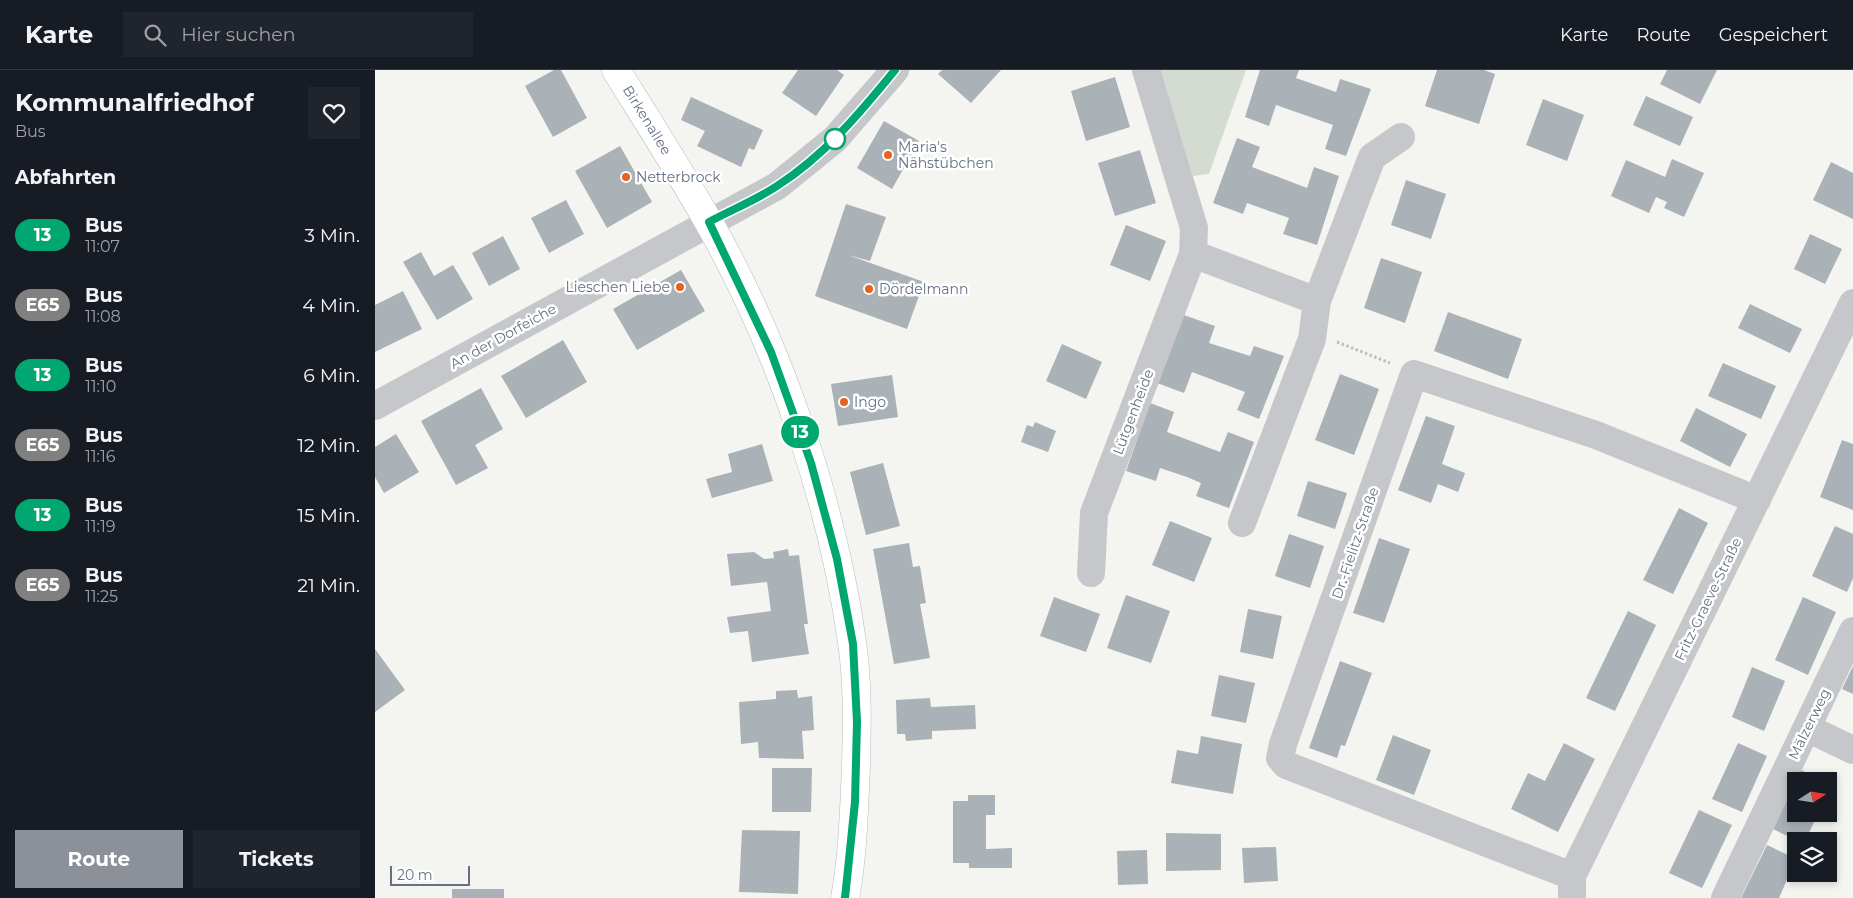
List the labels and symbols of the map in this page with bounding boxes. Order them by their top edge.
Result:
street label: Birkenallee [619,82,676,158]
unlabelled marker [824,128,846,150]
place label: Maria's Nähstübchen [898,138,994,172]
marker: Maria's Nähstübchen [882,149,894,161]
place label: Netterbrock [636,168,721,186]
marker: Netterbrock [620,171,632,183]
place label: Lieschen Liebe [565,278,670,296]
place label: Dördelmann [879,280,969,298]
marker: Lieschen Liebe [674,281,686,293]
marker: Dördelmann [863,283,875,295]
street label: An der Dorfeiche [447,299,559,373]
street label: Lütgenheide [1108,367,1158,457]
place label: Ingo [854,393,886,411]
marker: Ingo [838,396,850,408]
line badge: 13 [777,416,823,448]
street label: Dr.-Fielitz-Straße [1327,485,1383,601]
street label: Fritz-Graeve-Straße [1670,534,1746,664]
street label: Mälzerweg [1784,686,1834,762]
north arrow [1787,772,1837,822]
scale bar [390,863,470,886]

